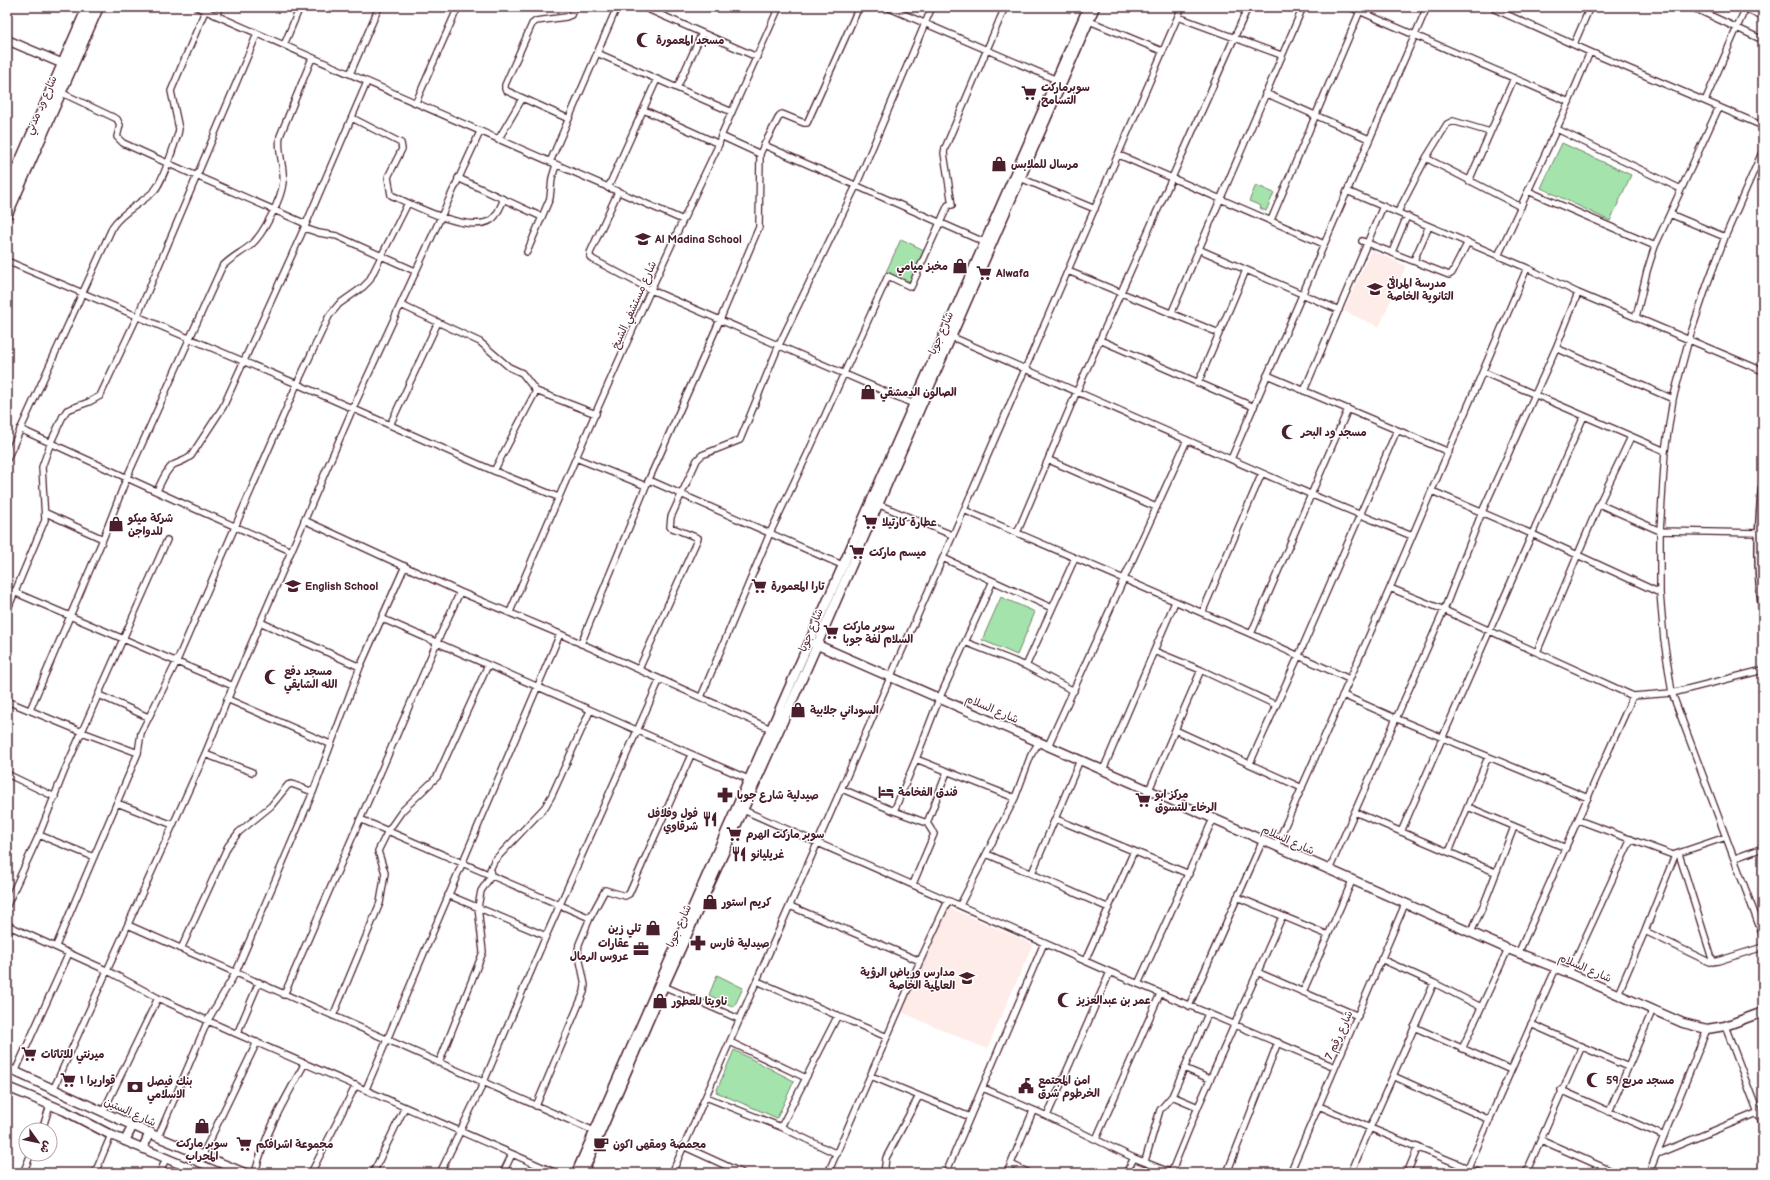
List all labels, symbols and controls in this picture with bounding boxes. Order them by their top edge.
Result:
mosque icon: مسجد المعمورة [635,31,653,49]
place label: مسجد المعمورة [656,34,724,48]
street label: شارع ود مدني [22,74,63,138]
place label: سوبرماركت التسامح [1041,81,1090,107]
supermarket icon: سوبرماركت التسامح [1020,84,1038,102]
shop icon: مرسال للملابس [990,155,1008,173]
place label: مرسال للملابس [1011,158,1079,171]
school or university icon: Al Madina School [634,230,652,248]
place label: Al Madina School [654,233,742,246]
shop icon: مخبز ميامي [951,257,969,275]
street label: شارع مستشفي الشيخ [609,259,663,353]
place label: مخبز ميامي [896,260,948,276]
supermarket icon: Alwafa [975,264,993,282]
place label: Alwafa [995,267,1029,280]
place label: مدرسة المرافئ الثانوية الخاصة [1387,276,1454,304]
school or university icon: مدرسة المرافئ الثانوية الخاصة [1366,280,1384,298]
street label: شارع جوبا [926,309,958,357]
shop icon: الصالون الدمشقي [859,383,877,401]
place label: الصالون الدمشقي [880,386,957,402]
mosque icon: مسجد ود البحر [1280,423,1298,441]
place label: مسجد ود البحر [1300,426,1367,439]
place label: شركة ميكو للدواجن [127,512,173,538]
supermarket icon: عطارة كارتيلا [861,513,879,531]
shop icon: شركة ميكو للدواجن [107,515,125,533]
place label: عطارة كارتيلا [882,516,937,529]
supermarket icon: ميسم ماركت [848,543,866,561]
place label: ميسم ماركت [869,546,927,561]
school or university icon: English School [284,577,302,595]
supermarket icon: تارا المعمورة [750,577,768,595]
place label: English School [305,580,379,593]
place label: تارا المعمورة [771,580,825,594]
street label: شارع جوبا [796,606,828,654]
place label: سوبر ماركت السلام لفة جوبا [843,620,913,648]
supermarket icon: سوبر ماركت السلام لفة جوبا [822,623,840,641]
place label: مسجد دفع الله الشايقي [284,665,338,694]
mosque icon: مسجد دفع الله الشايقي [263,668,281,686]
street label: شارع السلام [963,692,1020,728]
shop icon: السوداني جلابية [789,701,807,719]
place label: السوداني جلابية [810,704,879,720]
hotel icon: فندق الفخامة [877,783,895,801]
pharmacy icon: صيدلية شارع جوبا [716,786,734,804]
place label: فندق الفخامة [898,786,958,799]
place label: مركز ابو الرخاء للتسوق [1154,788,1217,815]
place label: صيدلية شارع جوبا [737,789,819,803]
supermarket icon: مركز ابو الرخاء للتسوق [1134,791,1152,809]
place label: فول وفلافل شرقاوي [647,807,698,835]
restaurant icon: فول وفلافل شرقاوي [701,810,719,828]
street label: شارع السلام [1259,823,1316,859]
supermarket icon: سوبر ماركت الهرم [725,825,743,843]
place label: سوبر ماركت الهرم [746,828,824,843]
restaurant icon: غريليانو [730,845,748,863]
place label: غريليانو [750,848,784,862]
shop icon: كريم استور [701,893,719,911]
place label: كريم استور [721,896,771,911]
street label: شارع جوبا [664,902,696,950]
shop icon: تلي زين [644,919,662,937]
place label: تلي زين [608,922,642,938]
pharmacy icon: صيدلية فارس [689,934,707,952]
place label: عقارات عروس الرمال [570,937,629,963]
place label: صيدلية فارس [710,937,770,950]
office icon: عقارات عروس الرمال [632,940,650,958]
street label: شارع السلام [1556,951,1613,987]
place label: مدارس ورياض الرؤية العالمية الخاصة [860,966,955,992]
school or university icon: مدارس ورياض الرؤية العالمية الخاصة [958,969,976,987]
mosque icon: عمر بن عبدالعزيز [1056,991,1074,1009]
shop icon: ناويتا للعطور [651,992,669,1010]
place label: عمر بن عبدالعزيز [1076,994,1151,1007]
place label: ناويتا للعطور [671,995,727,1009]
street label: شارع رقم 7 [1322,1008,1357,1062]
supermarket icon: ميرنتي للاثاثات [20,1045,38,1063]
place label: ميرنتي للاثاثات [41,1048,104,1064]
supermarket icon: قواريرا ١ [59,1071,77,1089]
mosque icon: مسجد مربع 59 [1585,1071,1603,1089]
place label: قواريرا ١ [80,1074,116,1088]
place label: امن المجتمع الخرطوم شرق [1038,1074,1100,1102]
place label: مسجد مربع 59 [1606,1074,1675,1088]
place label: بنك فيصل الاسلامي [147,1075,192,1104]
public building icon: امن المجتمع الخرطوم شرق [1017,1077,1035,1095]
bank icon: بنك فيصل الاسلامي [126,1078,144,1096]
street label: شارع الستين [101,1095,158,1131]
shop icon: سوبر ماركت المحراب [193,1117,211,1135]
north arrow [18,1122,58,1162]
supermarket icon: مجموعة اشرافكم [235,1135,253,1153]
cafe icon: محمصة ومقهى اكون [592,1135,610,1153]
place label: سوبر ماركت المحراب [176,1137,228,1163]
place label: مجموعة اشرافكم [256,1138,333,1153]
place label: محمصة ومقهى اكون [613,1138,706,1152]
text: ش [37,1139,55,1156]

